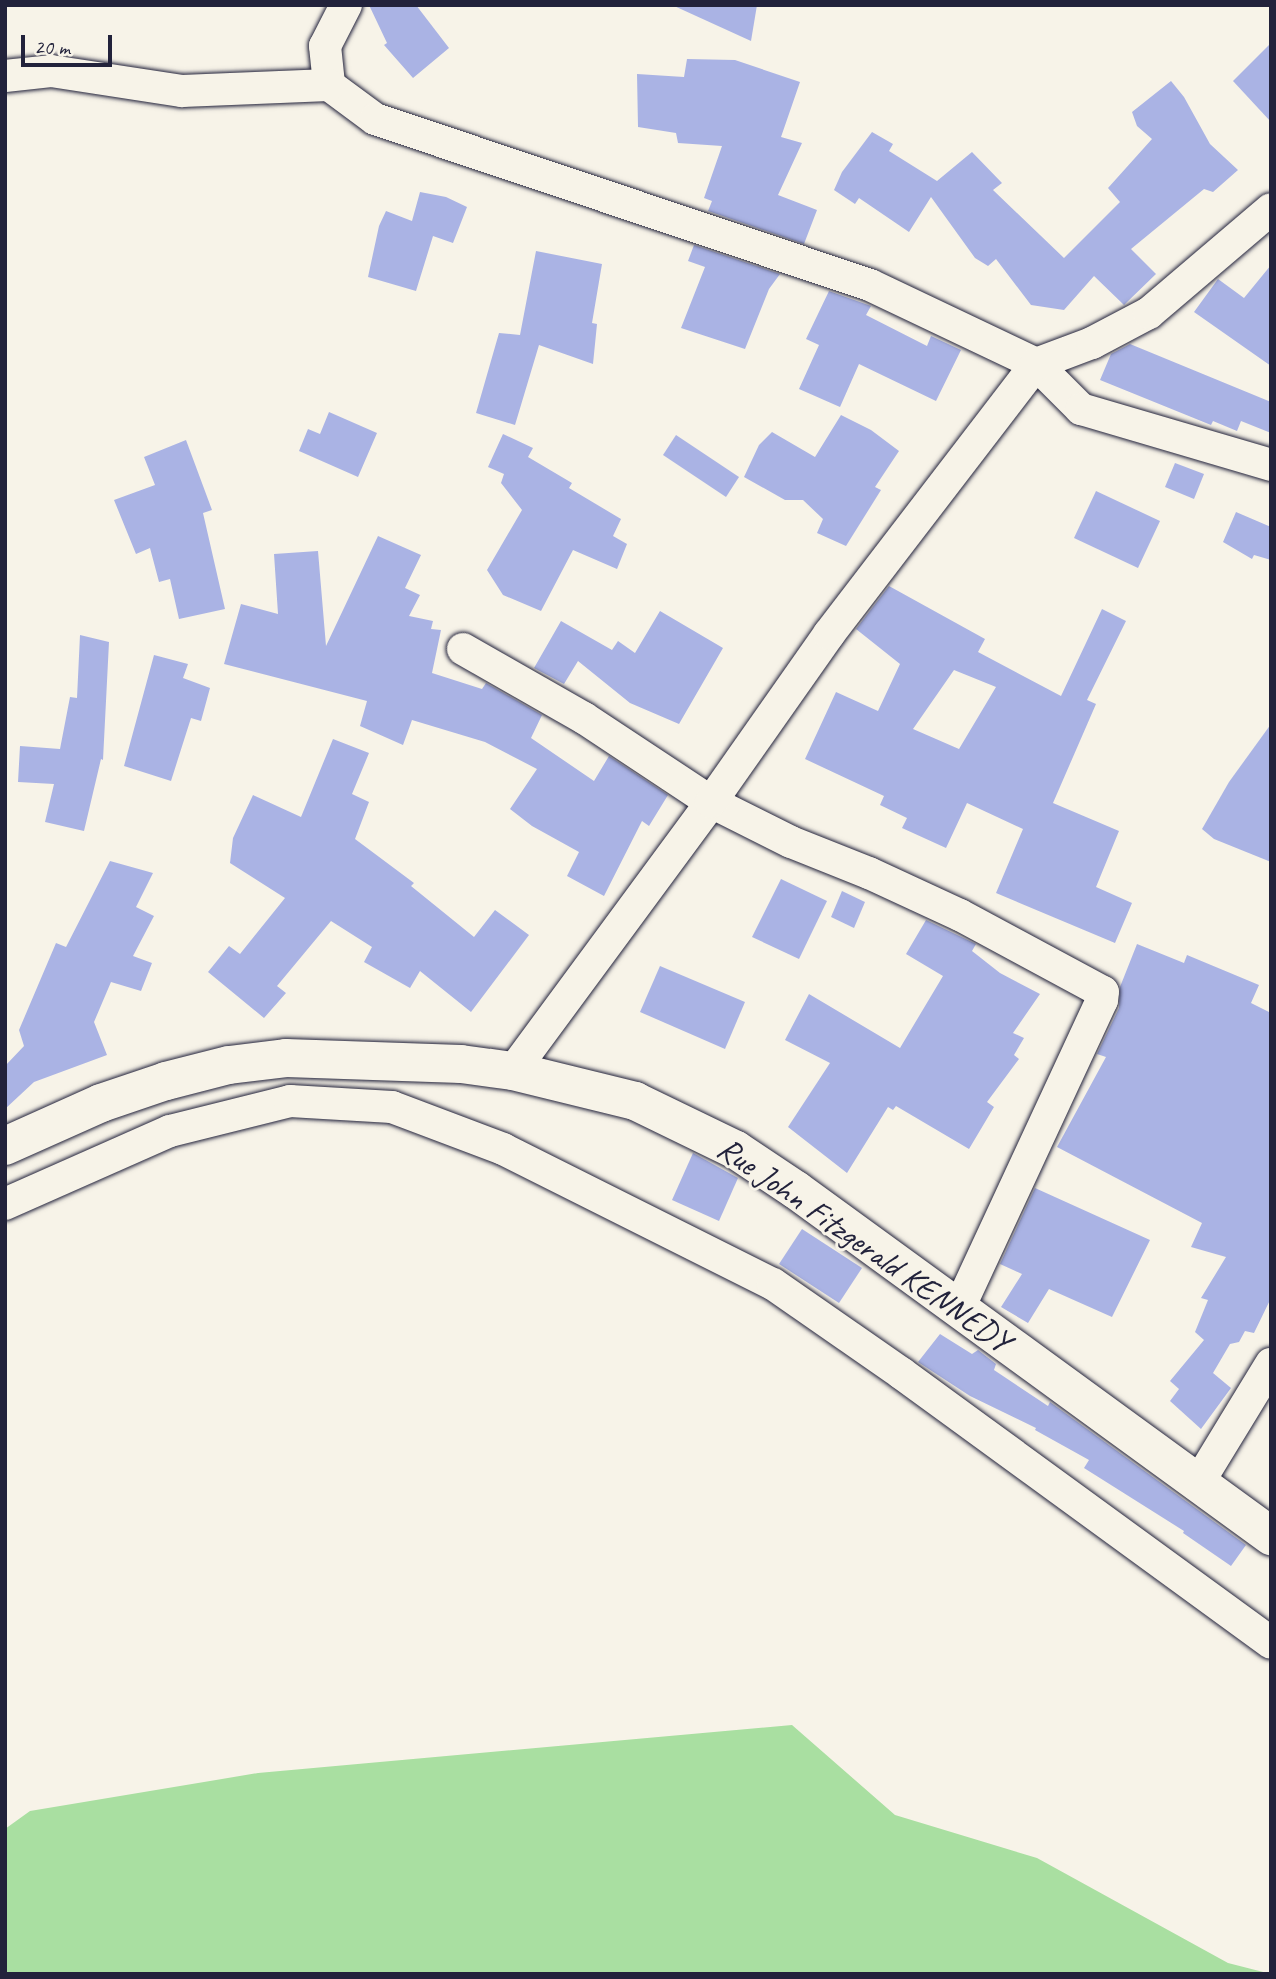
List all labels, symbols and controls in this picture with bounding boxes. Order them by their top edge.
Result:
scale bar [24,21,116,65]
text: 20 m [34,34,70,60]
street label: Rue John Fitzgerald KENNEDY [710,1129,1018,1361]

